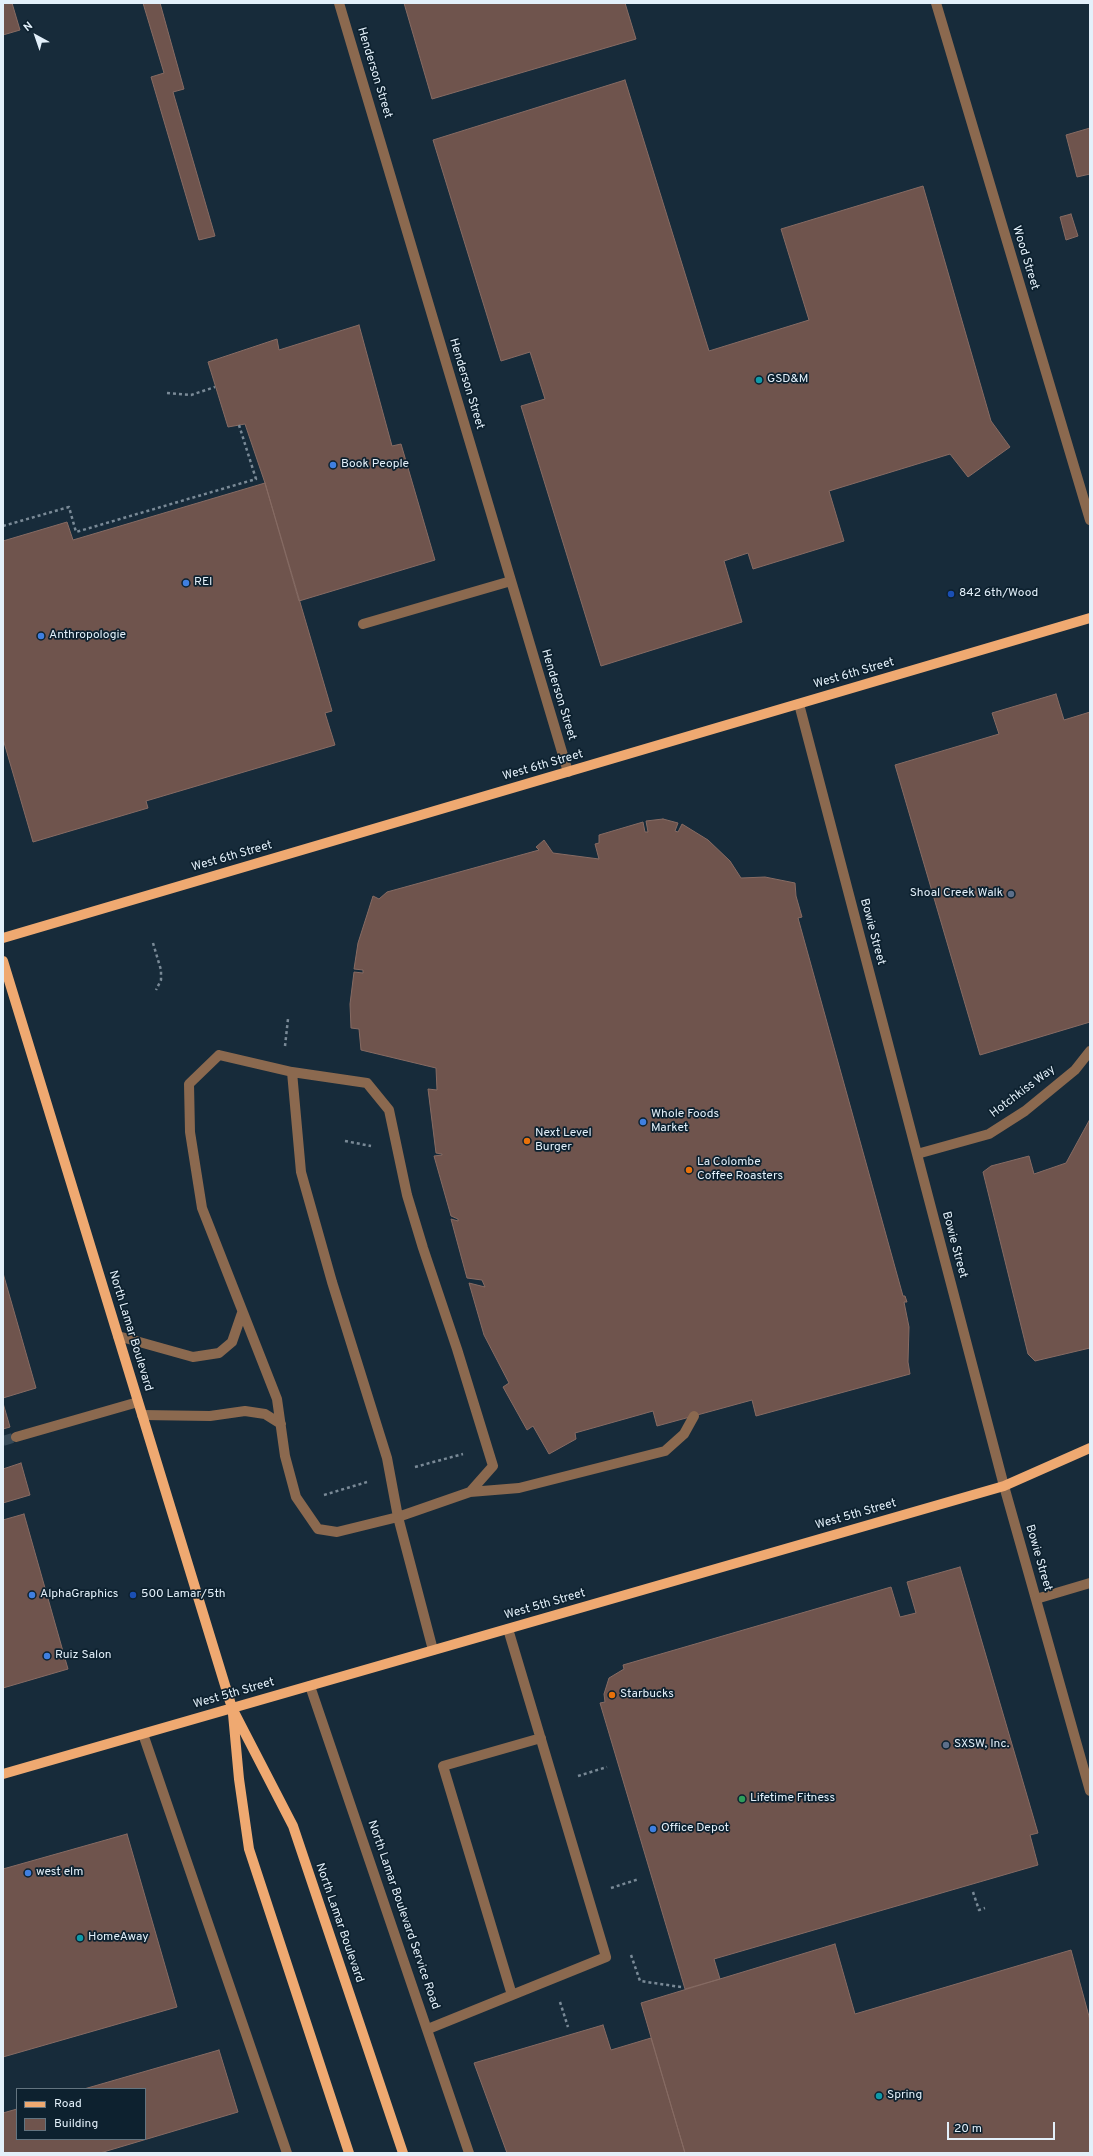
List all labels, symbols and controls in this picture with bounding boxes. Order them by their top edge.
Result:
north arrow [16,16,56,56]
text: N [21,19,36,35]
street label: Henderson Street [353,26,395,120]
street label: Wood Street [1008,224,1042,292]
street label: Henderson Street [445,337,487,431]
place label: GSD&M [767,373,808,387]
marker: GSD&M [754,375,764,385]
place label: Book People [341,458,409,472]
marker: Book People [328,460,338,470]
place label: REI [194,576,212,590]
marker: REI [181,578,191,588]
place label: 842 6th/Wood [959,587,1038,601]
marker: 842 6th/Wood [946,589,956,599]
place label: Anthropologie [49,629,126,643]
marker: Anthropologie [36,631,46,641]
street label: Henderson Street [537,648,579,742]
street label: West 6th Street [812,656,896,692]
street label: West 6th Street [501,748,585,784]
street label: West 6th Street [190,839,274,875]
place label: Shoal Creek Walk [910,887,1003,901]
marker: Shoal Creek Walk [1006,889,1016,899]
street label: Bowie Street [856,897,888,967]
street label: Hotchkiss Way [987,1063,1059,1121]
place label: Whole Foods Market [651,1108,719,1136]
marker: Whole Foods Market [638,1117,648,1127]
place label: Next Level Burger [535,1127,592,1155]
marker: Next Level Burger [522,1136,532,1146]
place label: La Colombe Coffee Roasters [697,1156,783,1184]
marker: La Colombe Coffee Roasters [684,1165,694,1175]
street label: Bowie Street [938,1210,970,1280]
street label: North Lamar Boulevard [105,1269,155,1393]
street label: West 5th Street [814,1497,898,1533]
street label: Bowie Street [1022,1523,1054,1593]
street label: West 5th Street [503,1587,587,1623]
place label: AlphaGraphics [40,1588,118,1602]
place label: 500 Lamar/5th [141,1588,225,1602]
marker: AlphaGraphics [27,1590,37,1600]
marker: 500 Lamar/5th [128,1590,138,1600]
place label: Ruiz Salon [55,1649,112,1663]
marker: Ruiz Salon [42,1651,52,1661]
street label: West 5th Street [192,1676,276,1712]
place label: Starbucks [620,1688,674,1702]
marker: Starbucks [607,1690,617,1700]
place label: SXSW, Inc. [954,1738,1009,1752]
marker: SXSW, Inc. [941,1740,951,1750]
place label: Lifetime Fitness [750,1792,835,1806]
marker: Lifetime Fitness [737,1794,747,1804]
street label: North Lamar Boulevard Service Road [364,1819,442,2011]
place label: Office Depot [661,1822,729,1836]
marker: Office Depot [648,1824,658,1834]
street label: North Lamar Boulevard [312,1861,366,1985]
place label: west elm [36,1866,83,1880]
marker: west elm [23,1868,33,1878]
place label: HomeAway [88,1931,149,1945]
marker: HomeAway [75,1933,85,1943]
legend [16,2088,146,2140]
place label: Spring [887,2089,922,2103]
marker: Spring [874,2091,884,2101]
text: Road [54,2096,82,2112]
scale bar [949,2114,1057,2140]
text: Building [54,2116,98,2132]
text: 20 m [954,2121,982,2137]

